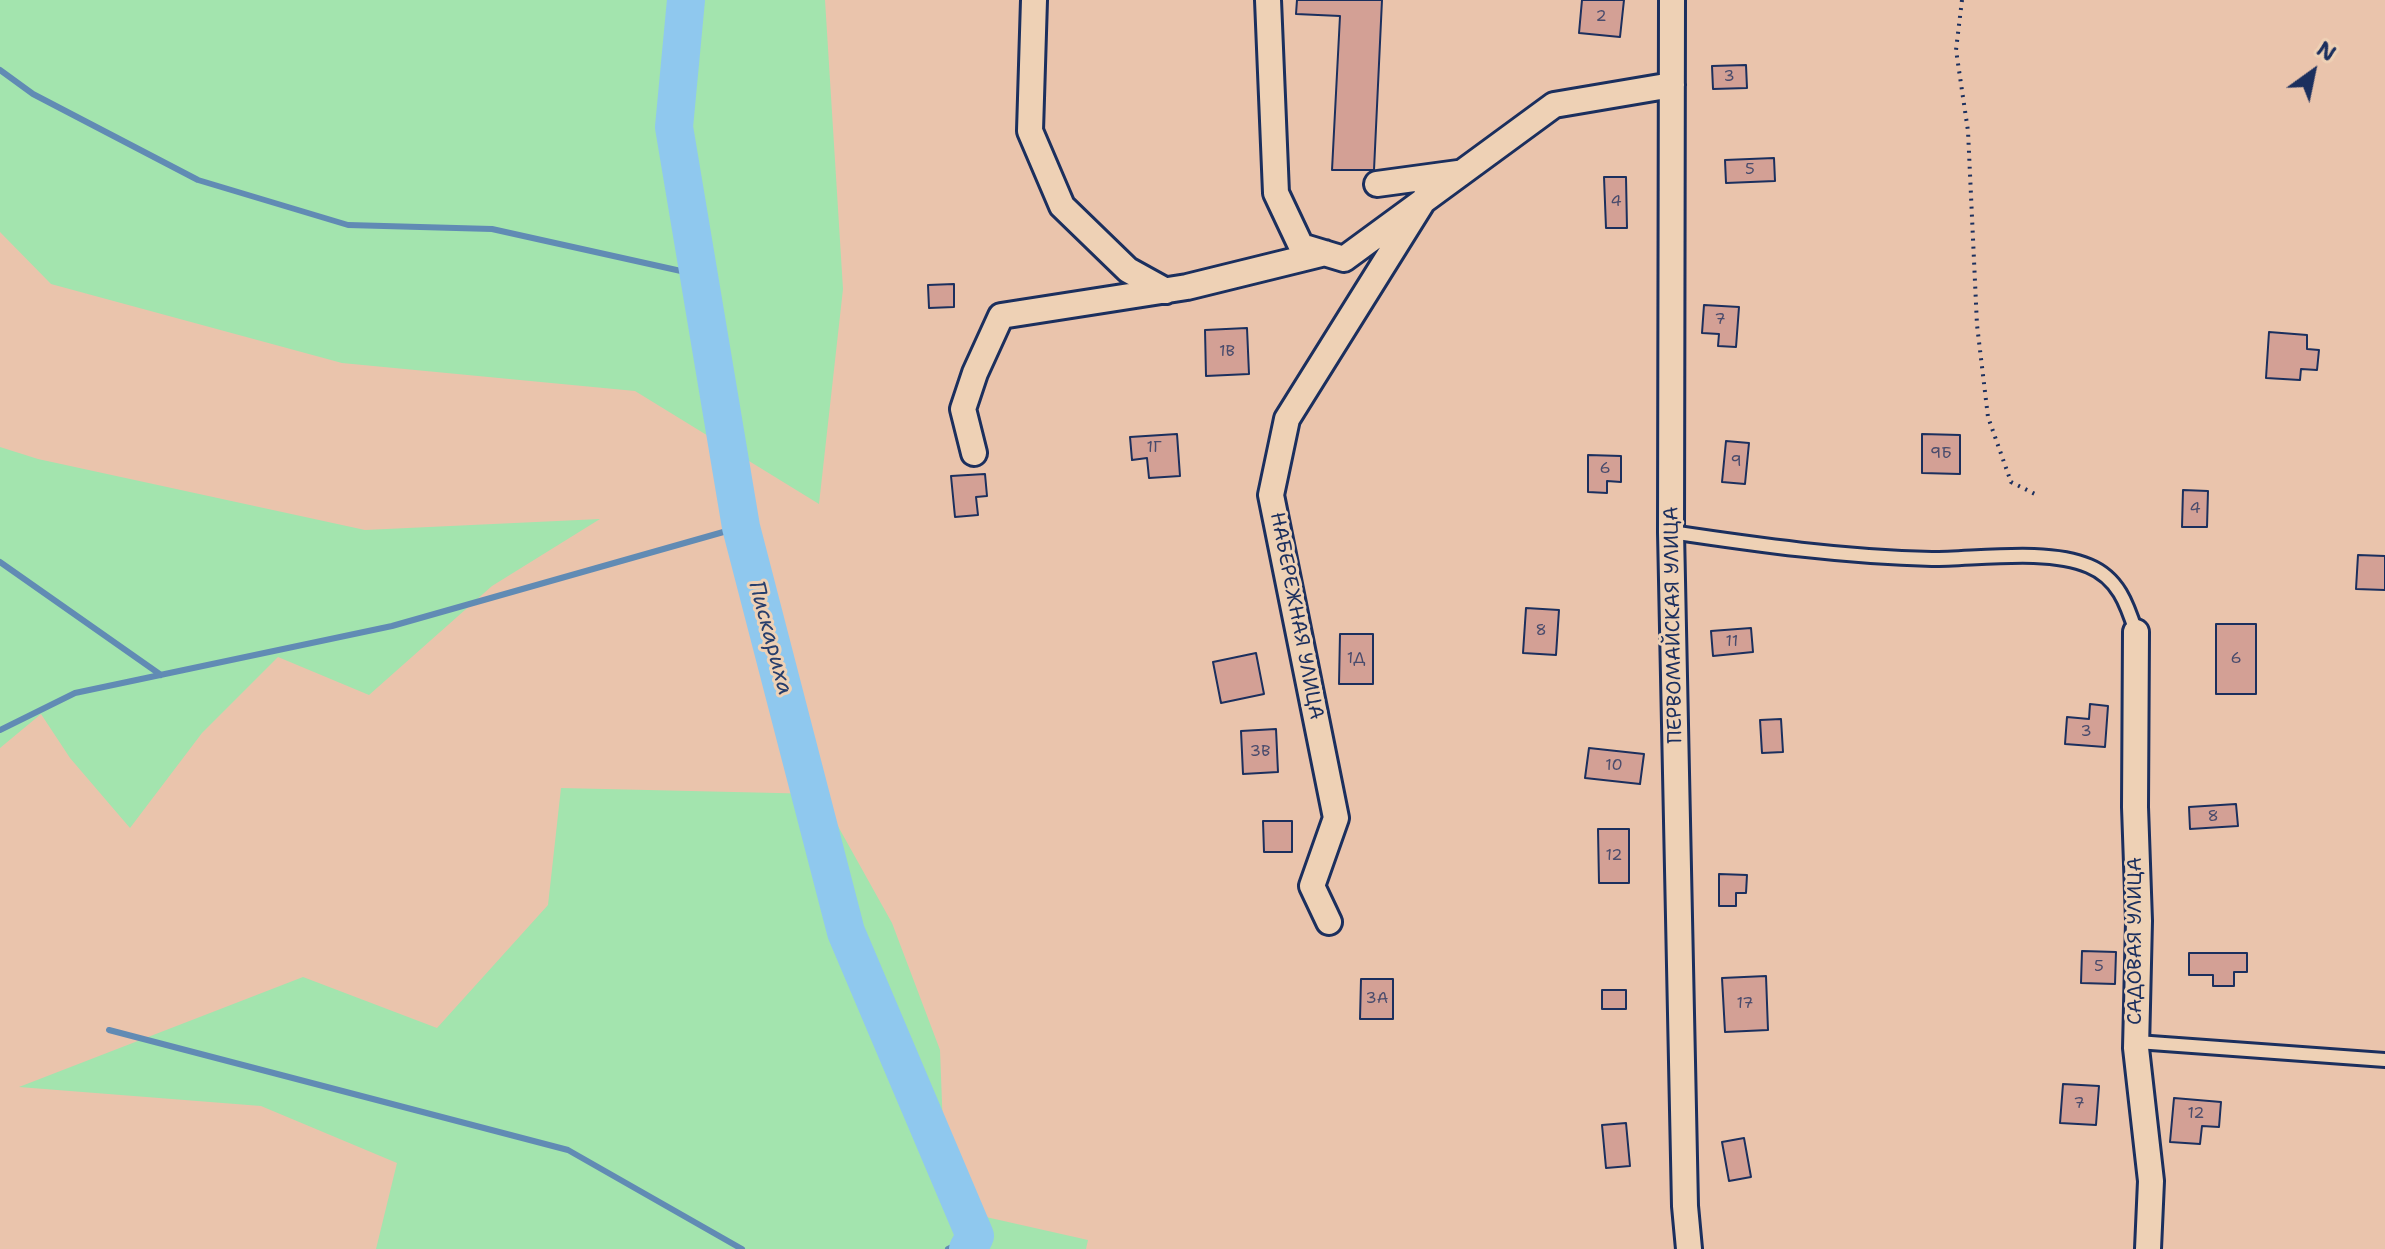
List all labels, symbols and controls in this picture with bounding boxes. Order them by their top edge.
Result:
house number: 2 [1595,7,1607,27]
north arrow [2273,32,2353,112]
text: N [2311,35,2342,68]
house number: 3 [1723,67,1735,87]
house number: 5 [1745,160,1755,180]
house number: 4 [1610,192,1622,212]
house number: 7 [1714,310,1726,330]
house number: 1В [1219,342,1235,362]
house number: 1Г [1146,438,1162,458]
house number: 9Б [1930,444,1952,464]
house number: 9 [1730,452,1742,472]
house number: 6 [1599,459,1611,479]
house number: 4 [2189,499,2201,519]
street label: ПЕРВОМАЙСКАЯ УЛИЦА [1660,506,1688,744]
street label: НАБЕРЕЖНАЯ УЛИЦА [1264,510,1328,722]
water label: Пискариха [742,578,798,698]
house number: 8 [1535,621,1547,641]
house number: 11 [1726,632,1738,652]
house number: 1Д [1347,649,1365,669]
house number: 6 [2230,649,2242,669]
house number: 3 [2080,722,2092,742]
house number: 3В [1250,742,1270,762]
house number: 10 [1605,756,1623,776]
house number: 8 [2207,807,2219,827]
house number: 12 [1605,846,1623,866]
street label: САДОВАЯ УЛИЦА [2124,857,2148,1025]
house number: 5 [2094,957,2104,977]
house number: 3А [1366,989,1388,1009]
house number: 17 [1736,994,1754,1014]
house number: 7 [2073,1094,2085,1114]
house number: 12 [2187,1104,2205,1124]

